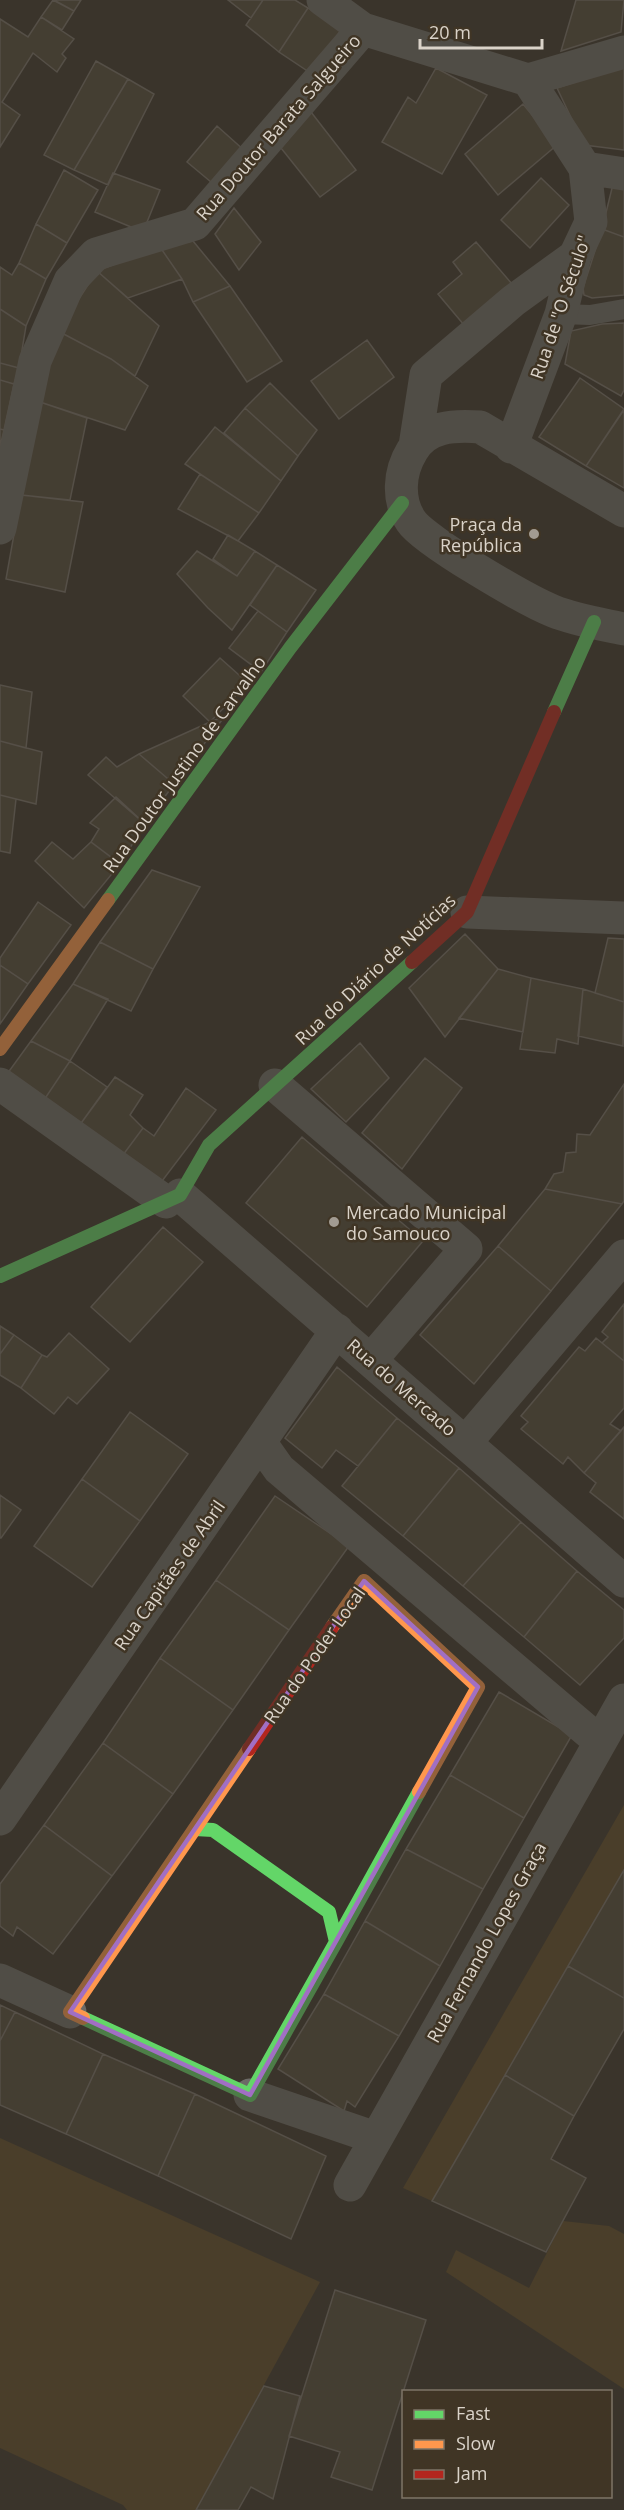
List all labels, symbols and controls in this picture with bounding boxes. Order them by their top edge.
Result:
scale bar [420,12,542,50]
text: 20 m [429,20,471,44]
street label: Rua Doutor Barata Salgueiro [190,29,366,225]
street label: Rua de "O Século" [524,232,596,382]
place label: Praça da República [440,512,522,557]
marker: Praça da República [527,527,541,541]
street label: Rua Doutor Justino de Carvalho [97,651,271,877]
street label: Rua do Diário de Notícias [290,888,460,1050]
place label: Mercado Municipal do Samouco [346,1200,506,1245]
marker: Mercado Municipal do Samouco [327,1215,341,1229]
street label: Rua do Mercado [342,1333,462,1441]
street label: Rua Capitães de Abril [108,1495,230,1655]
street label: Rua do Poder Local [258,1582,370,1728]
street label: Rua Fernando Lopes Graça [421,1837,551,2047]
legend [402,2390,612,2498]
text: Fast [456,2401,490,2425]
text: Slow [456,2431,495,2455]
text: Jam [454,2461,488,2485]

